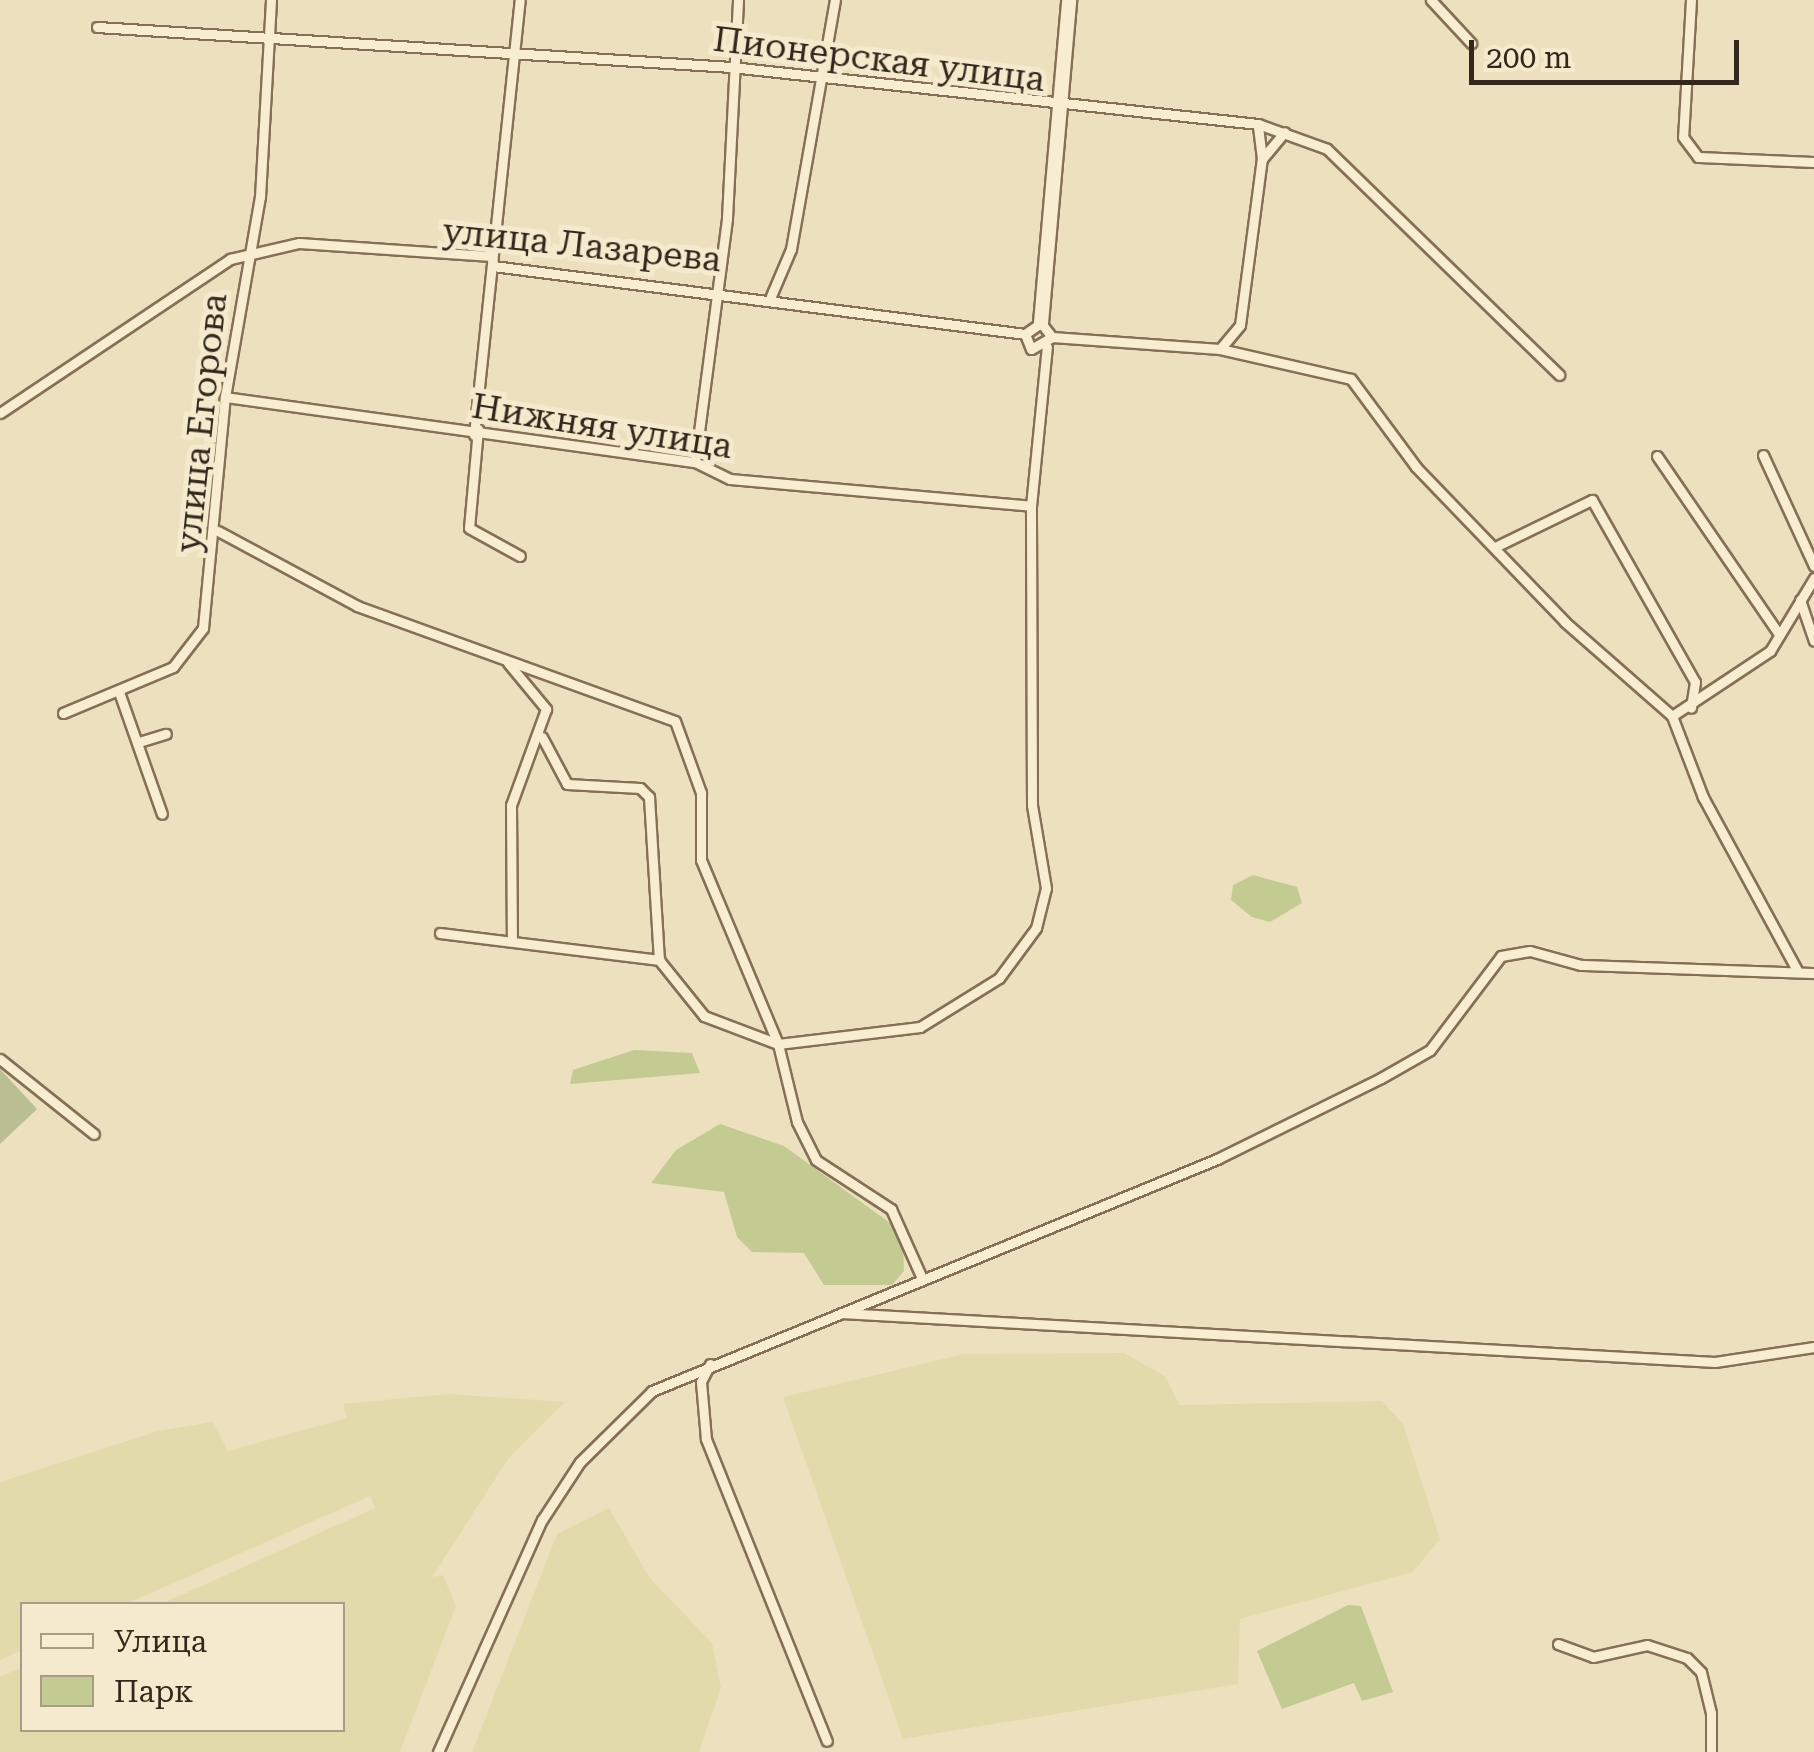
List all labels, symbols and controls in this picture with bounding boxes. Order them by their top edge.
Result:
street label: Пионерская улица [711,19,1047,101]
scale bar [1474,20,1744,82]
text: 200 m [1486,40,1571,75]
street label: улица Лазарева [441,210,723,282]
street label: улица Егорова [168,291,236,555]
street label: Нижняя улица [469,386,735,468]
legend [20,1602,345,1732]
text: Улица [114,1624,207,1659]
text: Парк [114,1674,193,1709]

